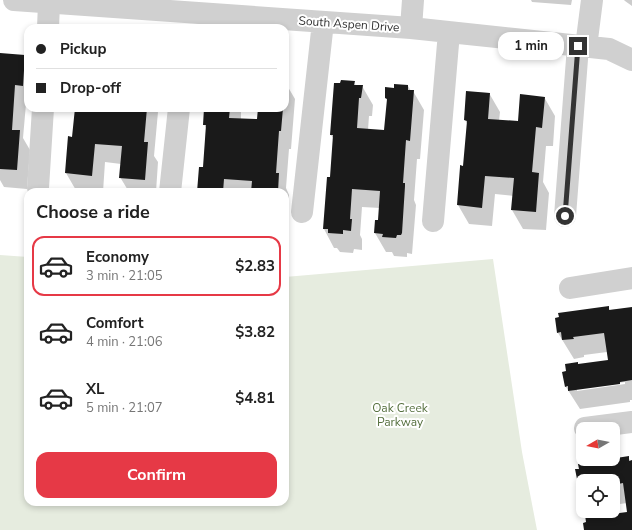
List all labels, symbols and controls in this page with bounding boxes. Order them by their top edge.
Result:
street label: South Aspen Drive [298,12,400,36]
callout: 1 min [498,32,564,60]
text: 1 min [514,37,548,55]
route end [569,37,587,55]
text: Pickup [60,39,106,59]
text: Drop-off [60,78,121,98]
text: Choose a ride [36,200,150,224]
route start [556,207,574,225]
text: Economy [86,247,149,267]
icon: car [38,248,74,284]
text: $2.83 [235,256,275,276]
text: 3 min · 21:05 [86,267,162,285]
text: Comfort [86,313,143,333]
icon: car [38,314,74,350]
text: $3.82 [235,322,275,342]
text: 4 min · 21:06 [86,333,162,351]
text: XL [86,379,105,399]
icon: car [38,380,74,416]
text: $4.81 [235,388,275,408]
text: 5 min · 21:07 [86,399,162,417]
park label: Oak Creek Parkway [372,400,429,430]
north arrow [576,422,620,466]
map controls [576,422,620,518]
button: Confirm [36,452,277,498]
button: locate [576,474,620,518]

